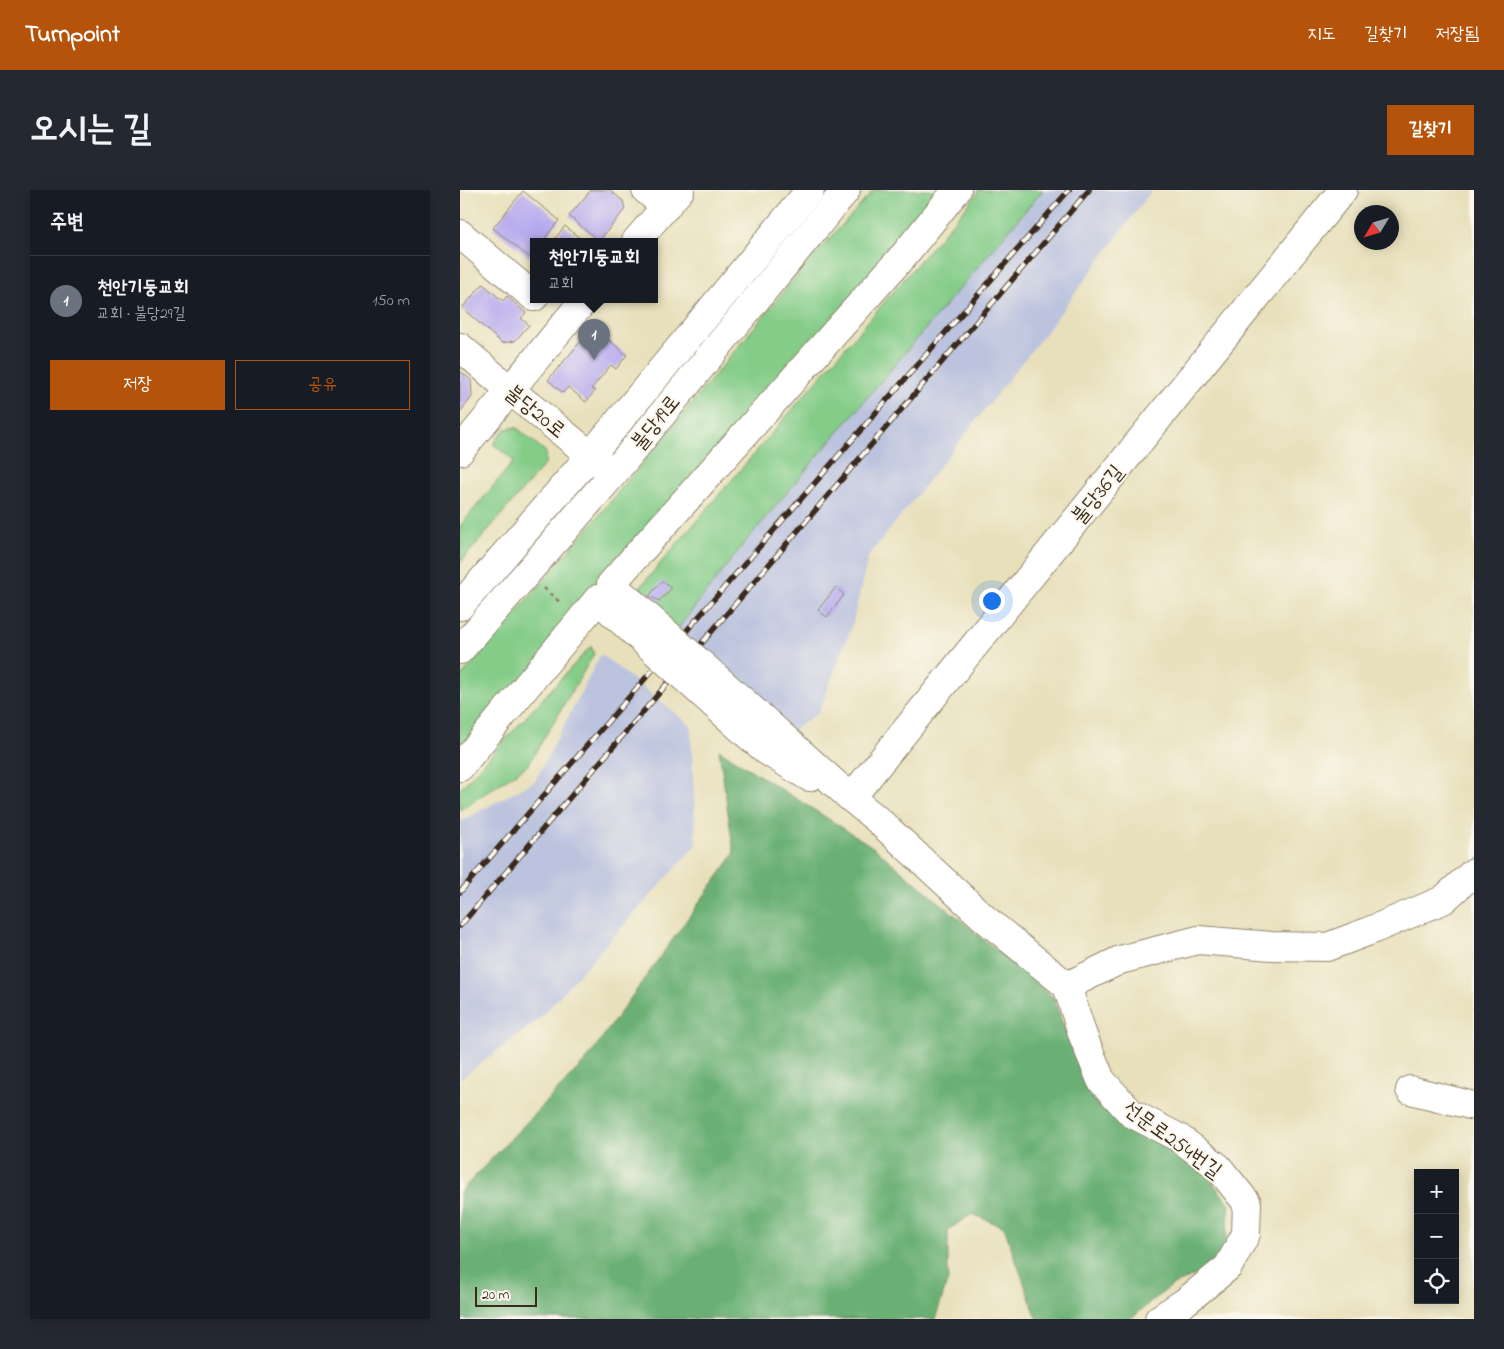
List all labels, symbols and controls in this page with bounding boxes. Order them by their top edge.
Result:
text: Turnpoint [25,18,120,53]
text: 지도 [1307,22,1336,48]
text: 길찾기 [1364,22,1408,48]
text: 저장됨 [1436,22,1479,48]
text: 오시는 길 [30,105,151,156]
button: 길찾기 [1387,105,1474,155]
north arrow [1354,205,1399,250]
text: 주변 [50,208,84,238]
popup [530,238,658,303]
text: 천안기둥교회 [548,245,640,272]
text: 교회 [548,272,574,296]
text: 천안기둥교회 [97,275,189,302]
text: 1 [63,289,69,313]
text: 150 m [372,289,410,313]
text: 교회 · 불당29길 [97,302,186,326]
pin: 1 [578,319,610,360]
button: 저장 [50,360,225,410]
button: 공유 [235,360,410,410]
street label: 불당20로 [498,379,571,446]
street label: 불당19로 [625,389,688,457]
street label: 불당36길 [1065,459,1132,531]
your location [979,588,1005,614]
street label: 선문로254번길 [1116,1095,1227,1187]
map controls [1414,1169,1459,1304]
button: + [1414,1169,1459,1214]
button: − [1414,1214,1459,1259]
button: locate [1414,1259,1459,1304]
scale bar [475,1284,538,1307]
text: 20 m [482,1285,509,1306]

